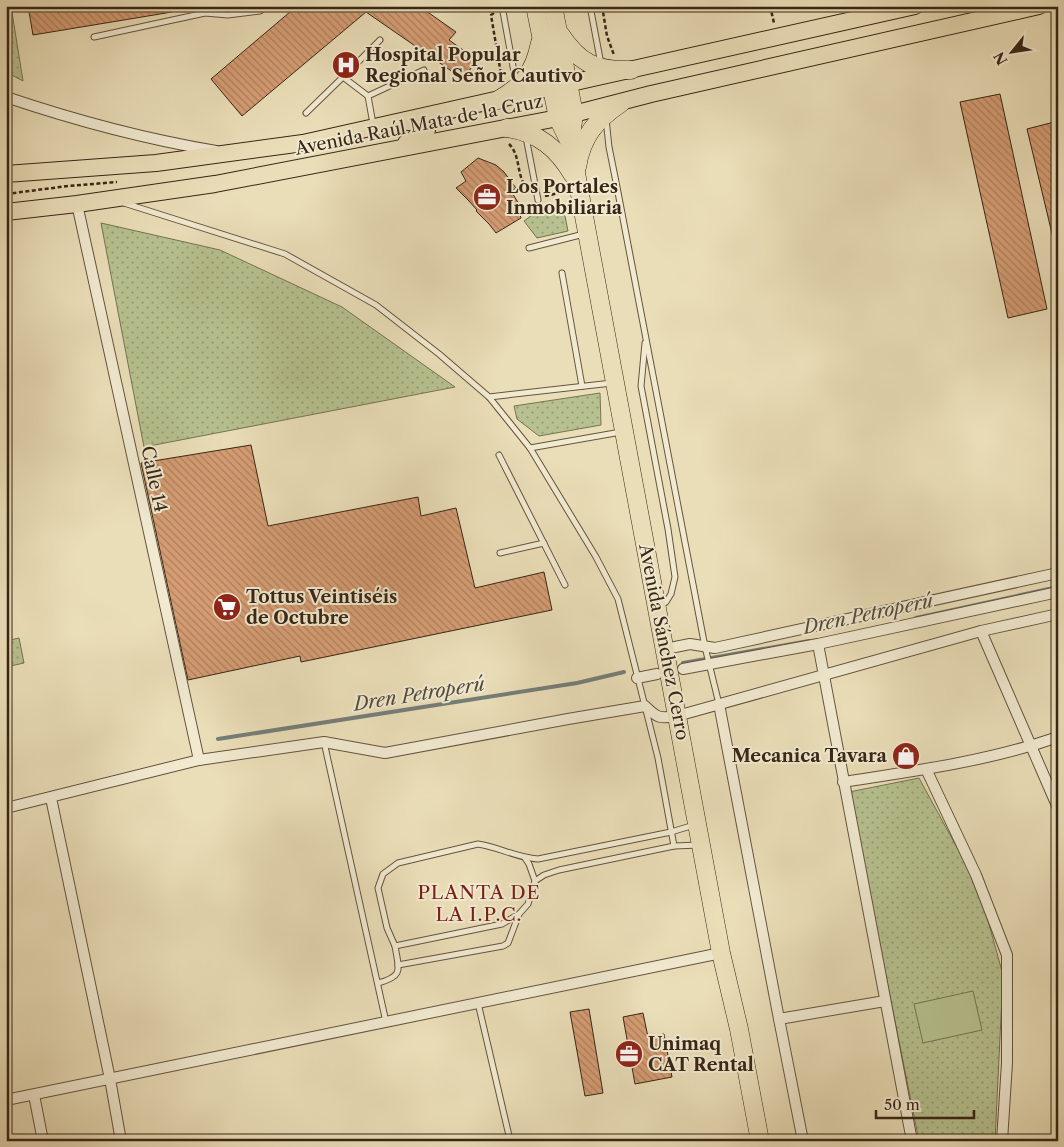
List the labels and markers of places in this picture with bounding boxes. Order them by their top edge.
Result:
place label: Hospital Popular Regional Señor Cautivo [365,44,583,87]
hospital icon: Hospital Popular Regional Señor Cautivo [331,50,361,80]
place label: Los Portales Inmobiliaria [506,176,623,219]
office icon: Los Portales Inmobiliaria [472,182,502,212]
place label: Tottus Veintiséis de Octubre [246,586,397,629]
supermarket icon: Tottus Veintiséis de Octubre [212,592,242,622]
shop icon: Mecanica Tavara [891,741,921,771]
place label: Mecanica Tavara [732,745,888,767]
place label: Unimaq CAT Rental [648,1033,754,1076]
office icon: Unimaq CAT Rental [614,1039,644,1069]

